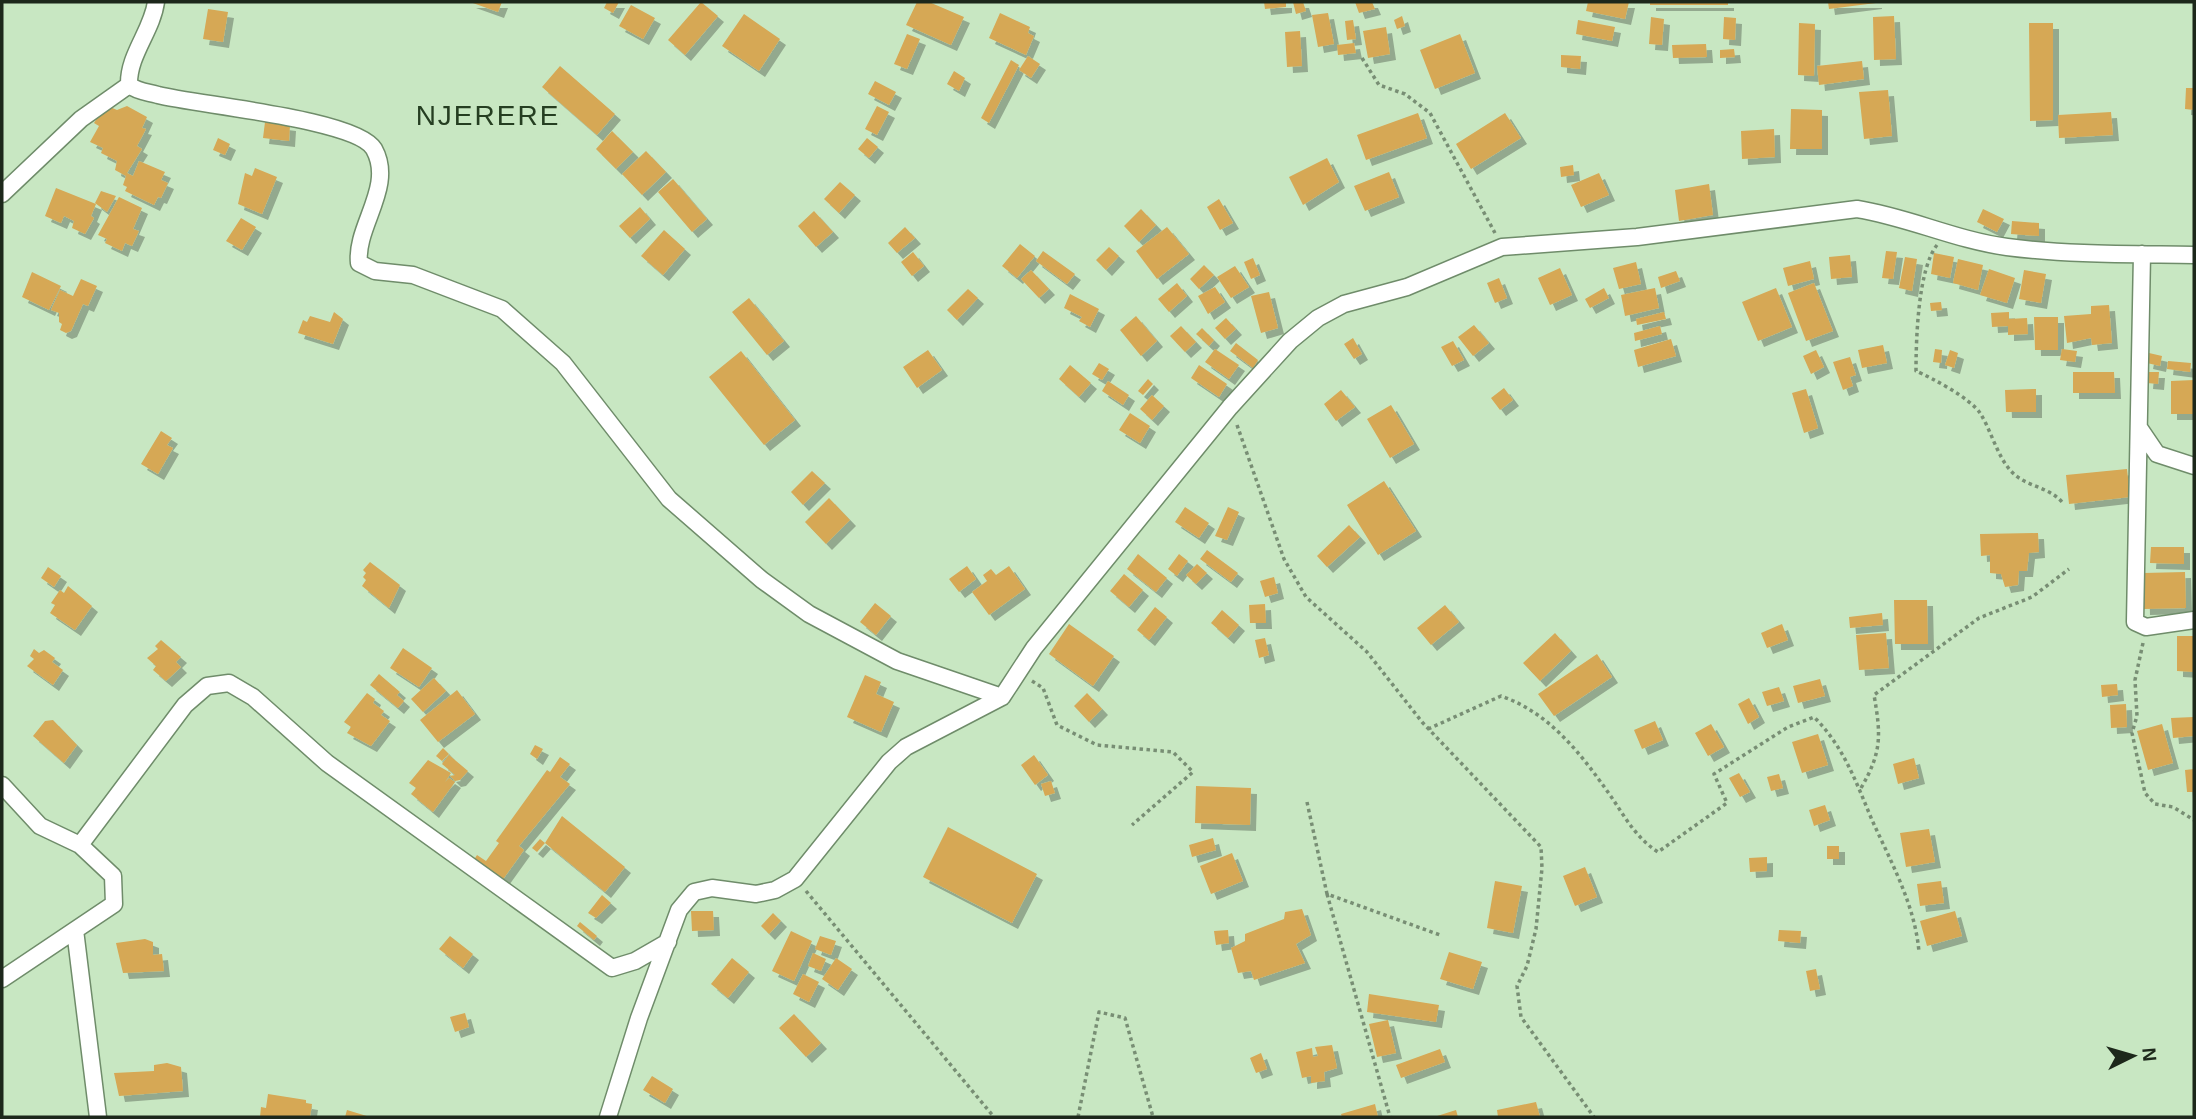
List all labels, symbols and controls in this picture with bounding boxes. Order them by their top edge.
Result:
district label: NJERERE [416,100,560,131]
north arrow [2098,1021,2168,1091]
text: N [2138,1047,2160,1062]

